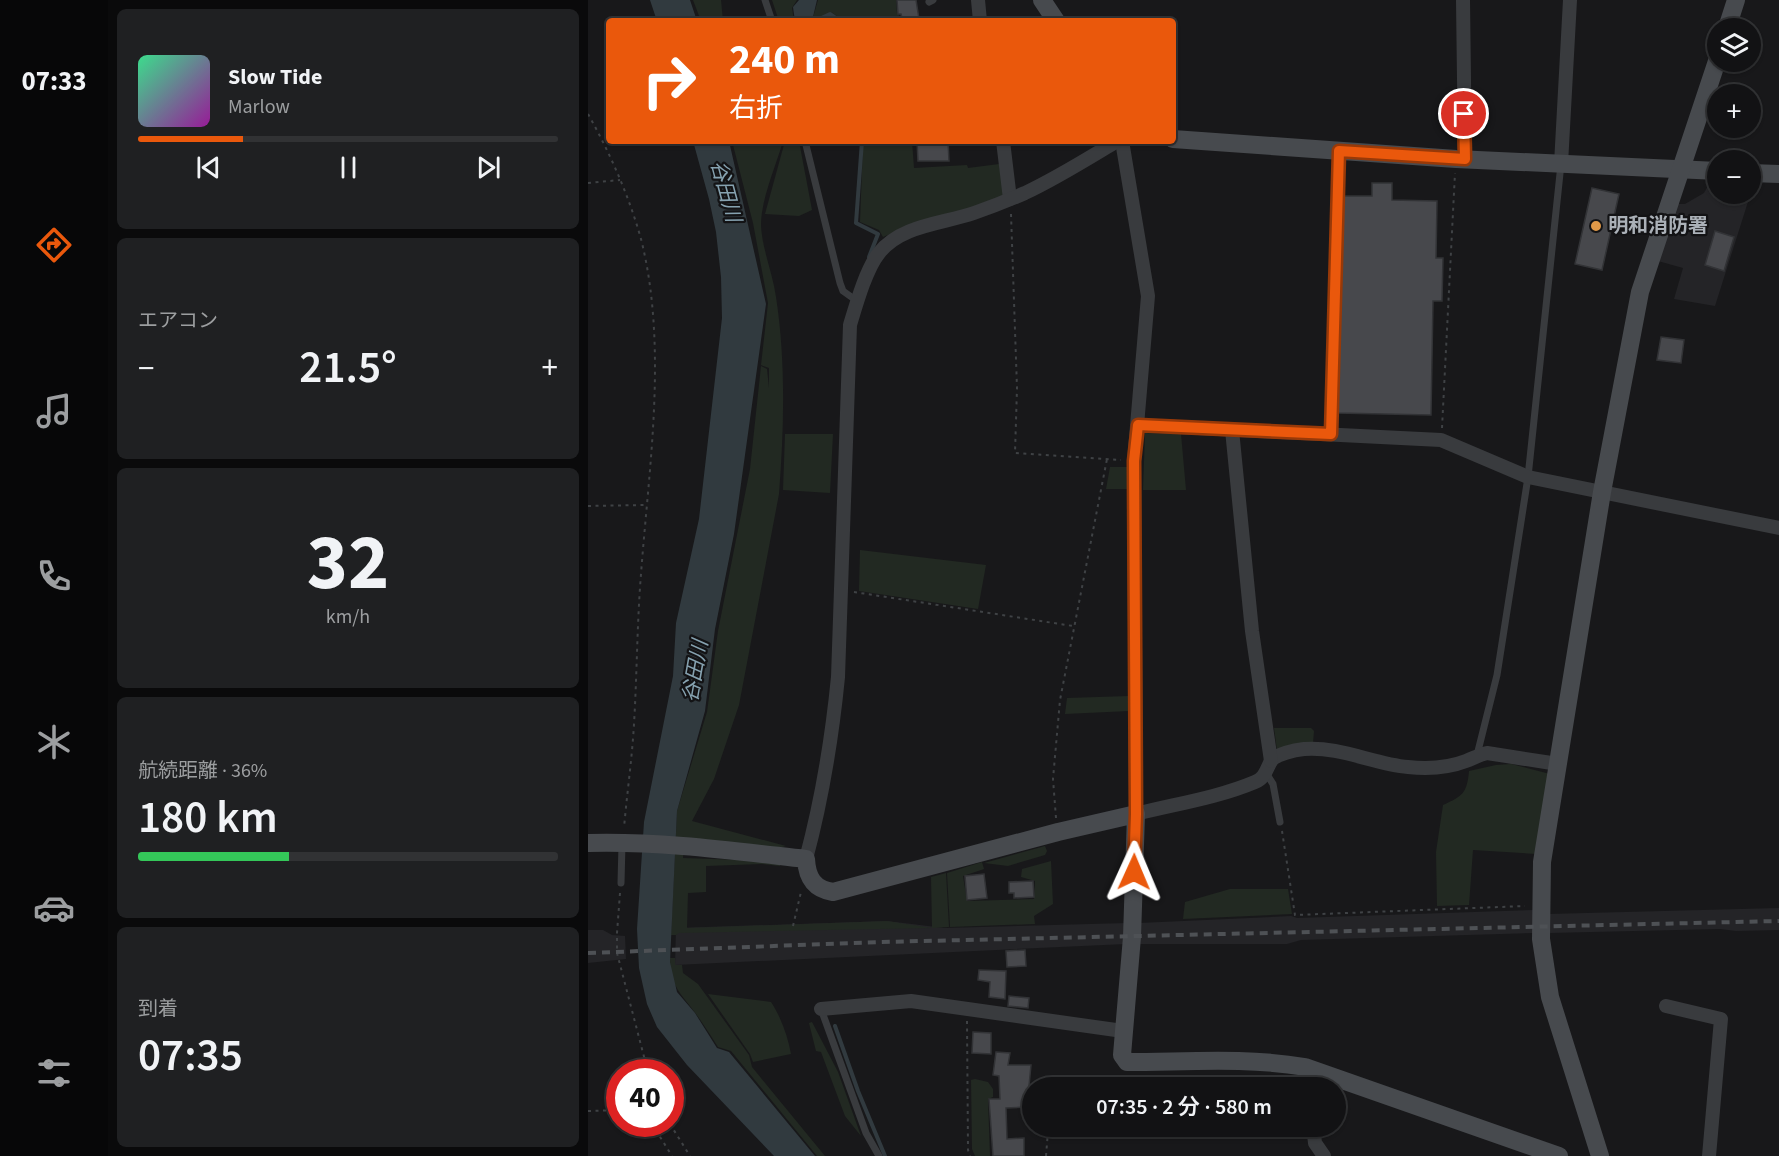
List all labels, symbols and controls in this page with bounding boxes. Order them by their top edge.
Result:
map controls [1707,18,1761,204]
button: layers [1707,18,1761,72]
text: 240 m [729,30,840,90]
icon: right [630,42,708,120]
text: Slow Tide [228,61,322,93]
text: 07:33 [21,62,87,101]
button: + [1707,84,1761,138]
pin [1438,88,1489,139]
text: 右折 [729,89,783,128]
text: Marlow [228,93,290,121]
icon: arrive [1447,97,1480,130]
button: − [1707,150,1761,204]
icon: previous [192,151,225,184]
icon: pause [332,151,365,184]
icon: next [472,151,505,184]
water label: 谷田川 [703,157,749,227]
place label: 明和消防署 [1608,212,1708,240]
marker: 明和消防署 [1589,219,1603,233]
icon: directions [33,224,75,266]
text: エアコン [138,307,218,335]
text: 21.5° [299,336,397,400]
text: − [138,345,154,392]
text: + [542,345,558,392]
icon: music [33,390,75,432]
text: 32 [307,508,389,619]
icon: phone [33,555,75,597]
text: km/h [326,603,370,631]
water label: 谷田川 [675,635,716,705]
icon: climate [33,721,75,763]
text: 航続距離 · 36% [138,757,267,785]
text: 180 km [138,786,278,850]
position arrow [1102,840,1166,904]
icon: car [33,887,75,929]
text: 到着 [138,995,178,1023]
text: 07:35 [138,1024,243,1088]
icon: filters [33,1052,75,1094]
speed limit sign: 40 [606,1059,684,1137]
text: 07:35 · 2 分 · 580 m [1096,1091,1272,1123]

